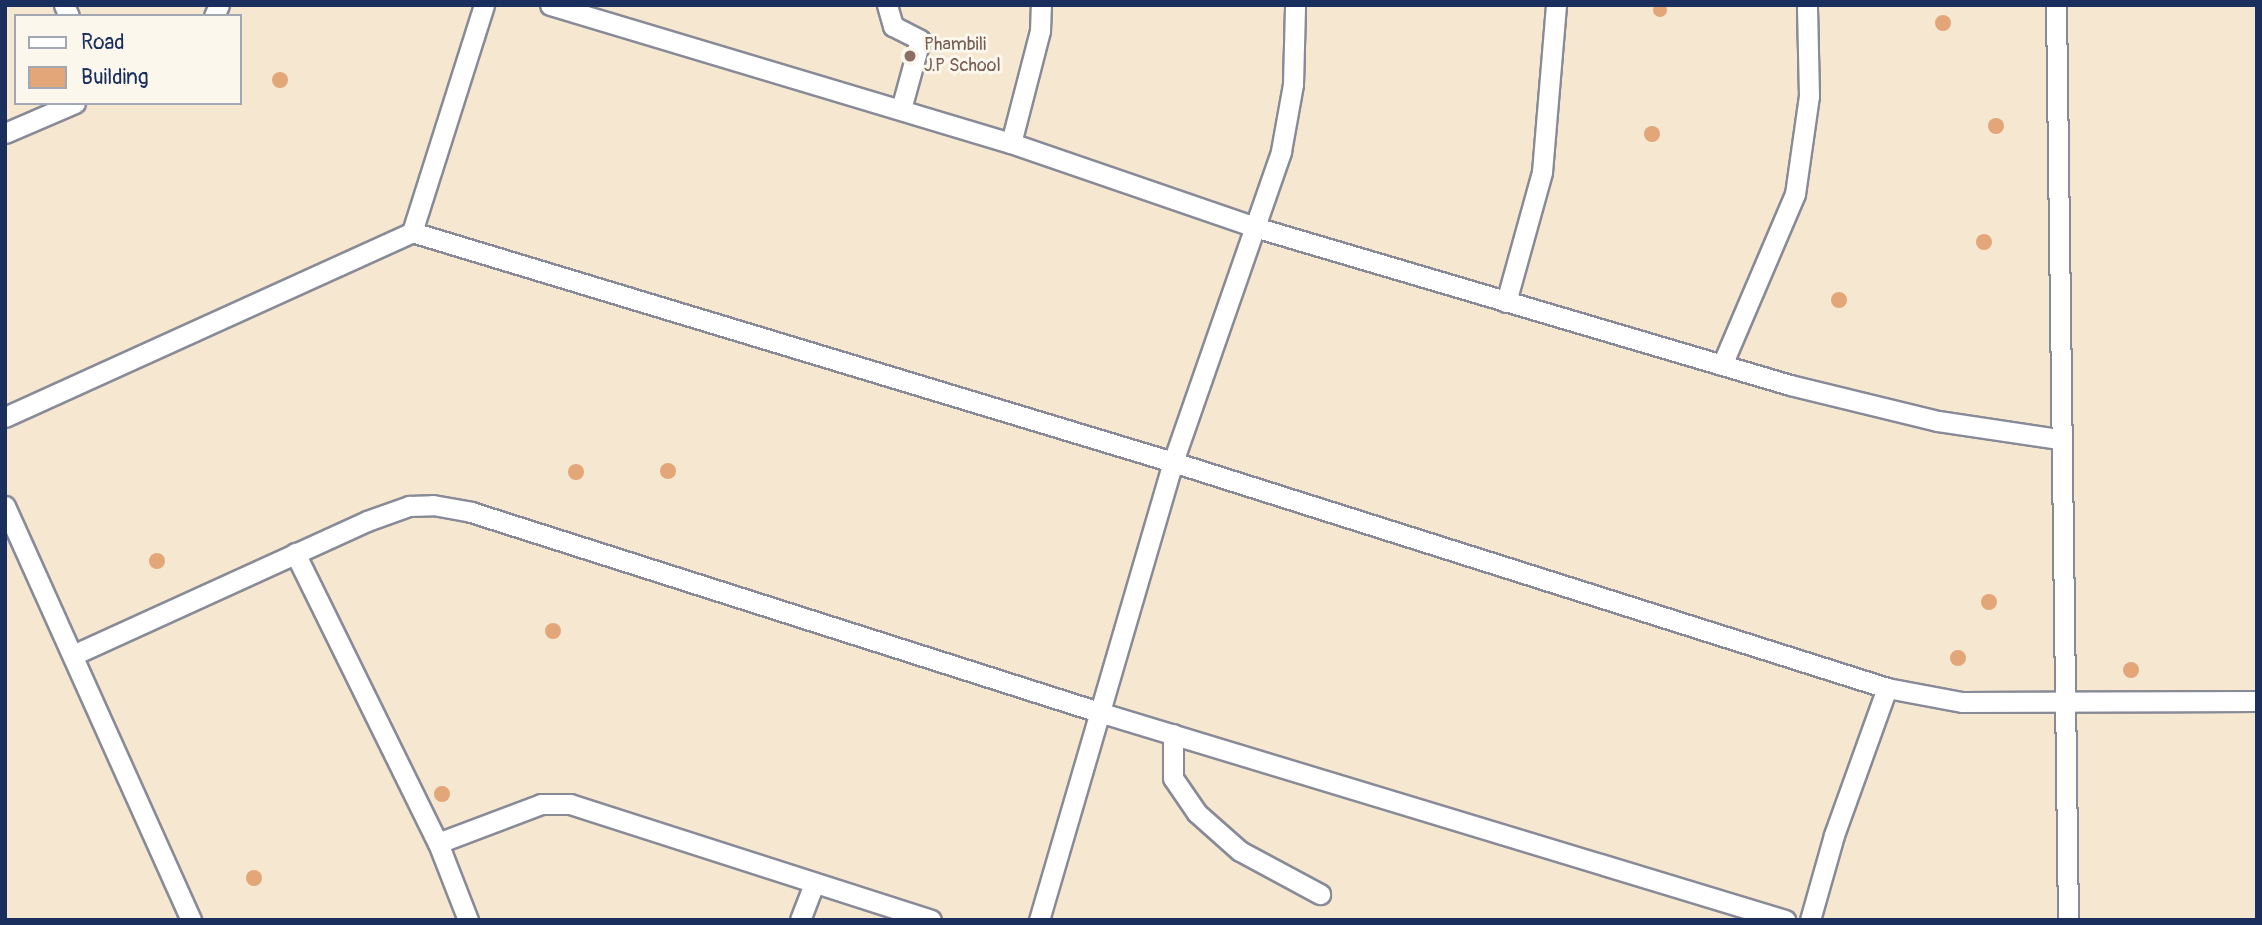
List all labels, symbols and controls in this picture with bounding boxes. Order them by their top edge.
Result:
legend [14,14,242,105]
text: Road [81,29,125,56]
place label: Phambili J.P School [924,35,1001,78]
marker: Phambili J.P School [902,48,918,64]
text: Building [81,64,148,91]

